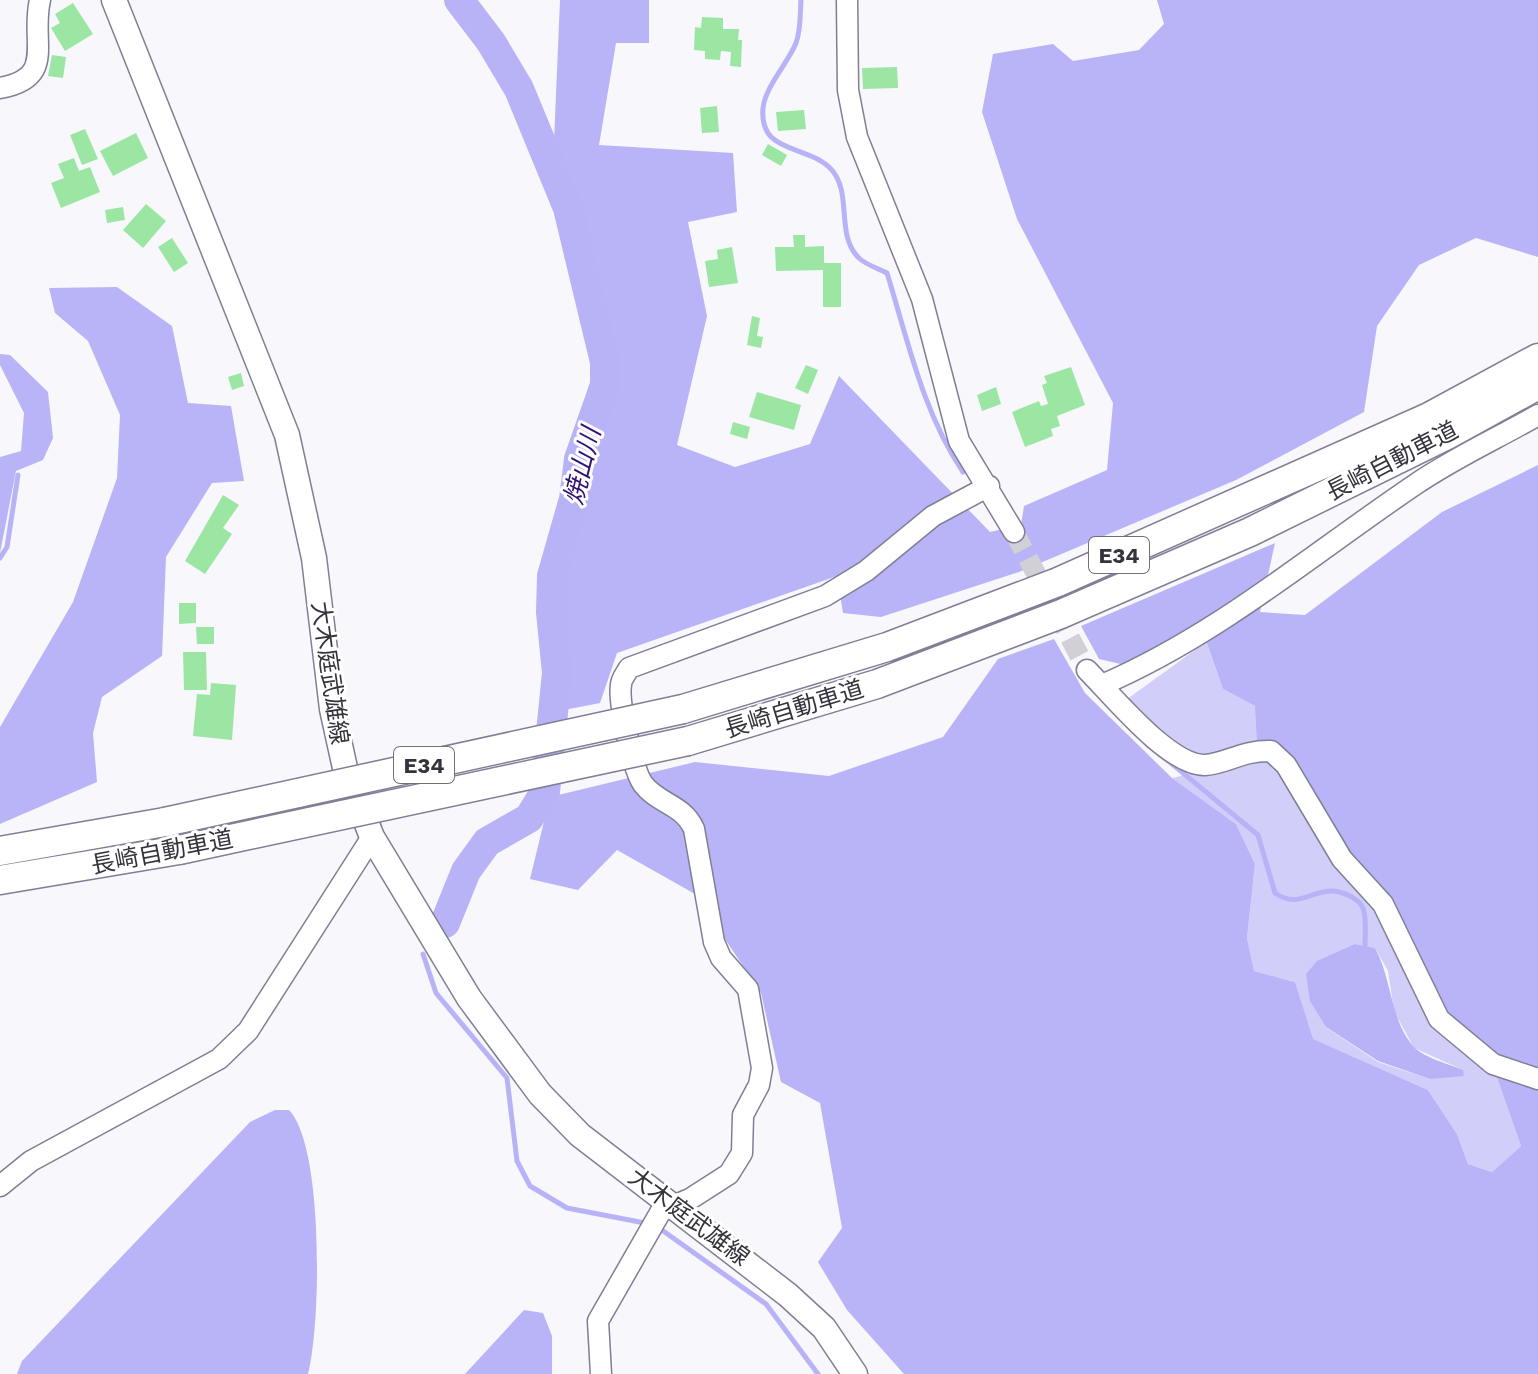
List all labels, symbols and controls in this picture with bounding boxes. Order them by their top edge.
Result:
street label: 長崎自動車道 [1321,416,1463,506]
water label: 焼山川 [558,422,607,507]
road number: E34 [1089,537,1149,573]
street label: 大木庭武雄線 [306,600,354,746]
street label: 長崎自動車道 [721,675,867,743]
road number: E34 [394,747,454,783]
street label: 長崎自動車道 [89,825,235,879]
street label: 大木庭武雄線 [623,1162,755,1272]

